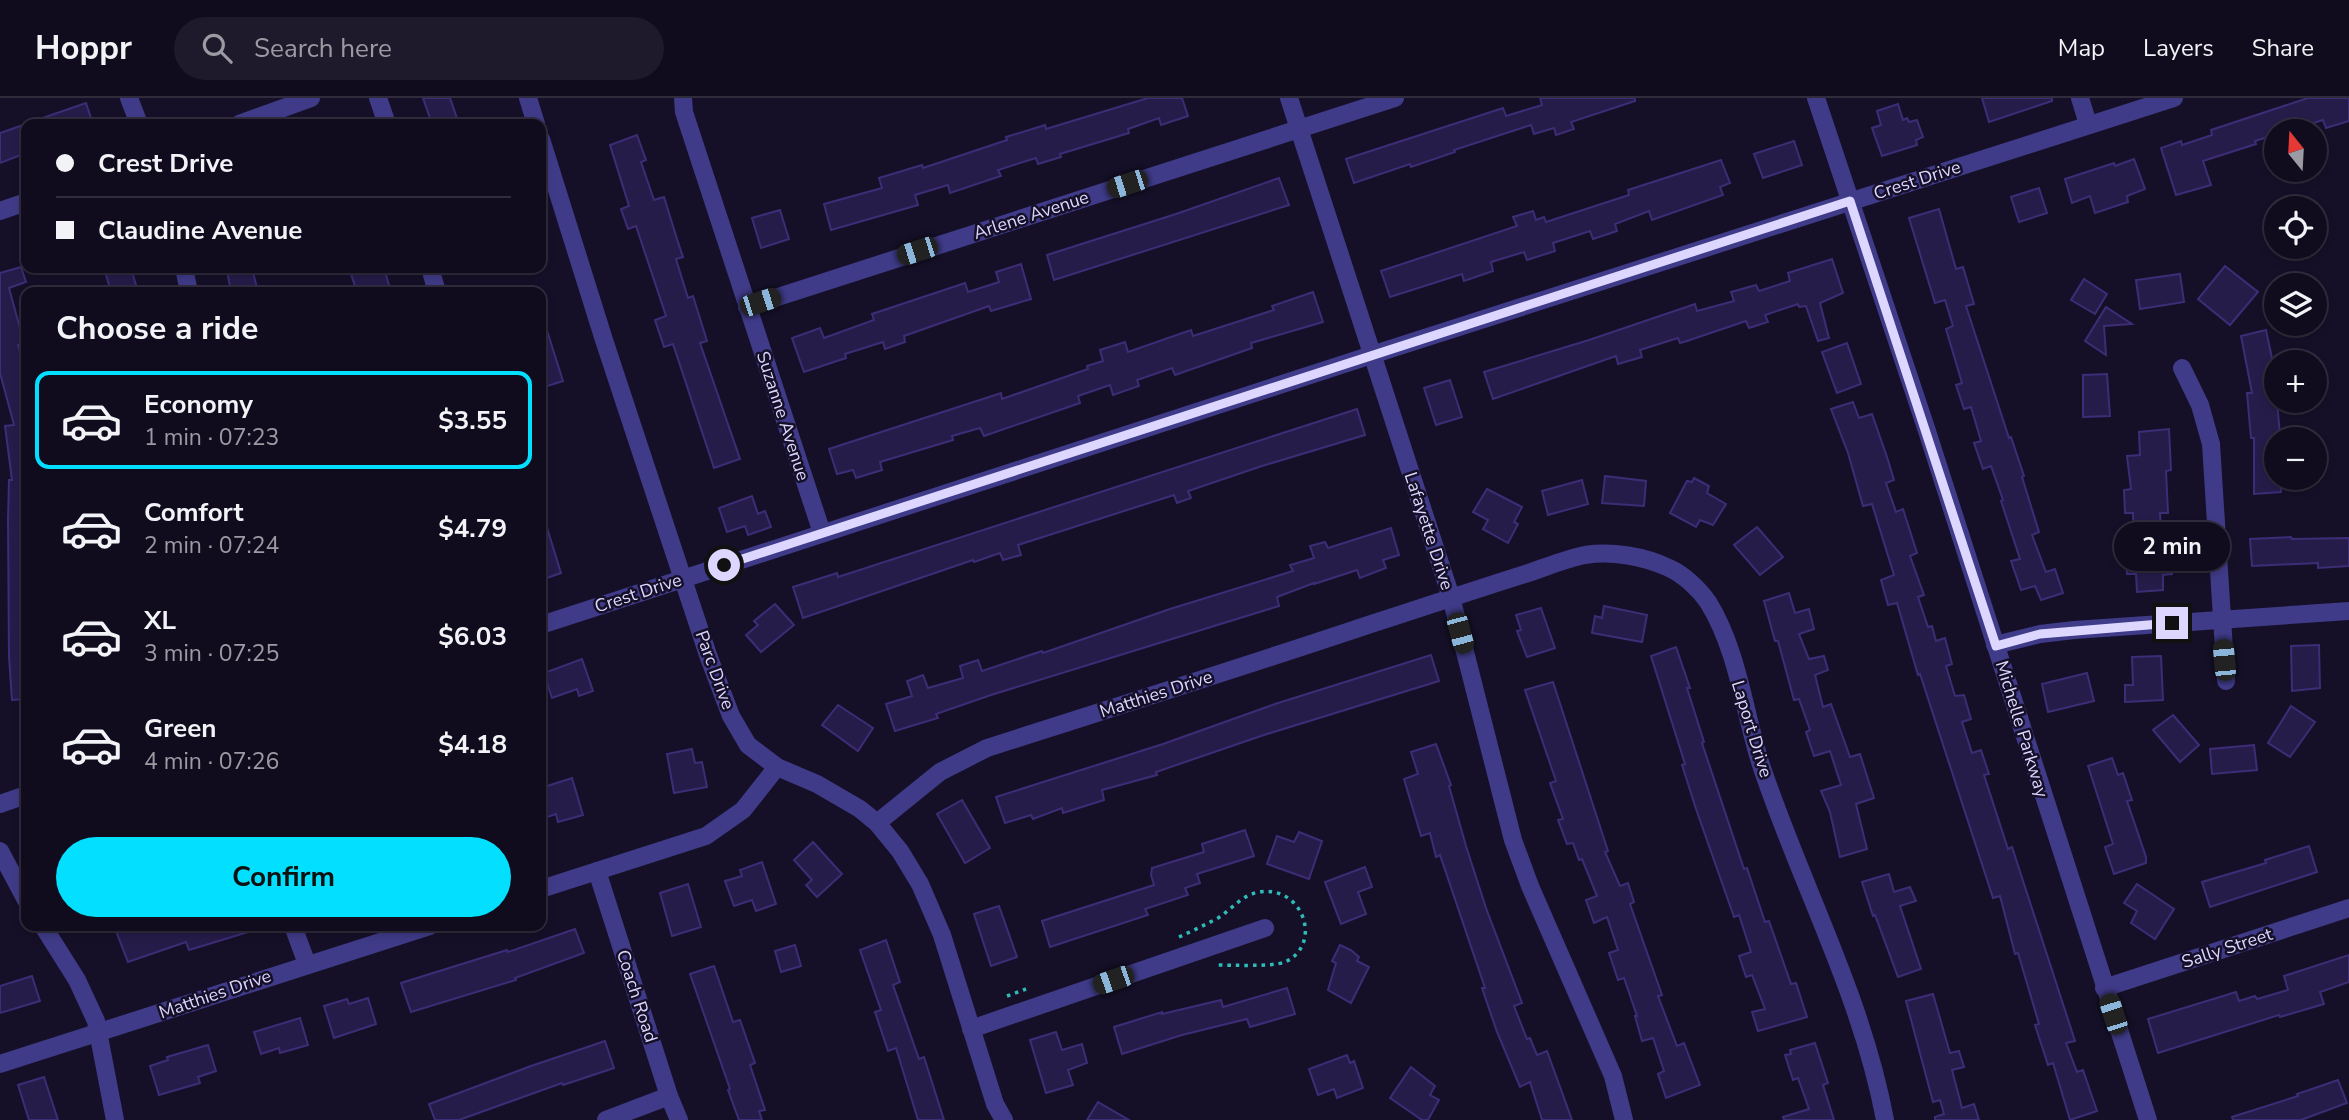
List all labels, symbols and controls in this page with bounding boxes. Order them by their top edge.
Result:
search box [174,17,664,80]
text: Hoppr [35,26,132,71]
icon: search [198,29,236,67]
text: Search here [254,31,392,66]
text: Map [2058,32,2105,64]
text: Layers [2143,32,2214,64]
text: Share [2252,32,2314,64]
north arrow [2264,119,2328,182]
map controls [2264,119,2327,490]
text: Crest Drive [98,146,233,181]
street label: Crest Drive [1870,155,1964,205]
car [1104,168,1151,200]
street label: Arlene Avenue [970,185,1092,245]
button: locate [2264,196,2327,259]
text: Claudine Avenue [98,213,302,248]
car [894,235,941,267]
button: layers [2264,273,2327,336]
car [737,286,784,318]
text: Choose a ride [56,307,258,350]
street label: Suzanne Avenue [751,348,815,484]
button: + [2264,350,2327,413]
text: Economy [144,387,253,422]
icon: car [60,389,123,452]
text: $3.55 [438,403,507,438]
text: 1 min · 07:23 [144,422,279,453]
button: − [2264,427,2327,490]
street label: Lafayette Drive [1399,469,1459,593]
text: Comfort [144,495,244,530]
icon: car [60,497,123,560]
text: $4.79 [438,511,507,546]
callout: 2 min [2114,522,2230,570]
text: 2 min · 07:24 [144,530,279,561]
text: 2 min [2142,531,2202,562]
route start [708,549,740,581]
street label: Crest Drive [591,568,685,618]
text: XL [144,603,176,638]
icon: car [60,605,123,668]
route end [2156,607,2188,639]
car [1445,610,1476,656]
text: $6.03 [438,619,507,654]
street label: Parc Drive [690,627,740,713]
text: 3 min · 07:25 [144,638,279,669]
car [2212,638,2237,682]
street label: Michelle Parkway [1990,658,2054,801]
street label: Matthies Drive [1097,664,1215,724]
street label: Laport Drive [1726,678,1778,780]
text: Green [144,711,217,746]
icon: car [60,713,123,776]
text: $4.18 [438,727,507,762]
text: 4 min · 07:26 [144,746,279,777]
button: Confirm [56,837,511,917]
street label: Sally Street [2179,922,2276,974]
street label: Coach Road [611,947,663,1045]
car [1090,963,1137,997]
street label: Matthies Drive [156,964,274,1024]
car [2097,991,2130,1037]

